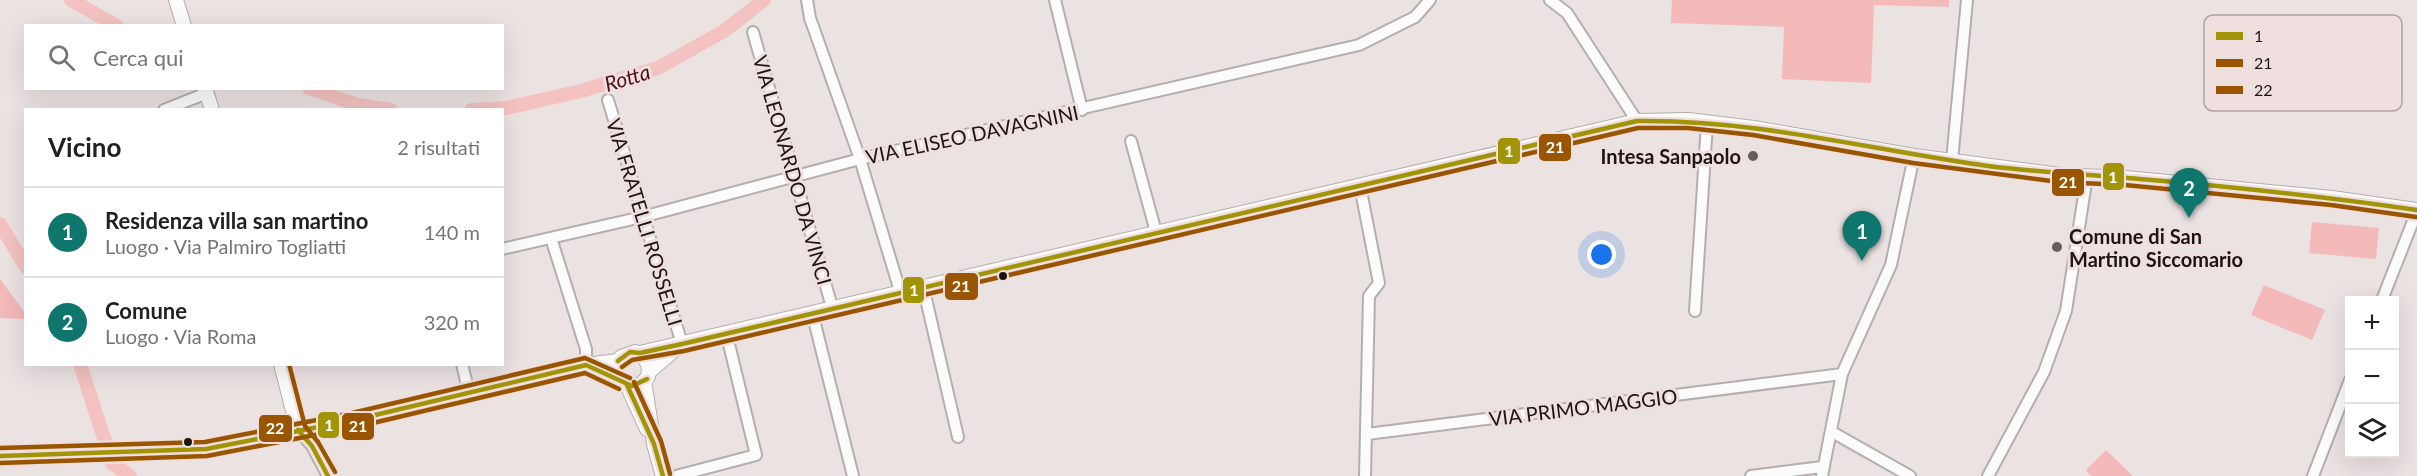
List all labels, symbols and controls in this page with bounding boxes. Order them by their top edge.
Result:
legend [2204,15,2402,111]
search box [24,24,504,90]
text: 1 [2254,26,2263,45]
icon: search [45,41,78,74]
text: Cerca qui [93,44,184,71]
street label: VIA LEONARDO DA VINCI [749,52,837,288]
text: 21 [2254,53,2273,72]
water label: Rotta [601,58,653,96]
text: 22 [2254,80,2273,99]
street label: VIA ELISEO DAVAGNINI [863,100,1081,168]
street label: VIA FRATELLI ROSSELLI [602,115,688,329]
text: Vicino [48,131,121,163]
line badge: 21 [1538,133,1572,162]
text: 2 risultati [397,135,480,159]
line badge: 1 [1497,137,1521,165]
text: 21 [1546,137,1564,156]
text: 1 [1504,141,1514,160]
place label: Intesa Sanpaolo [1601,144,1741,168]
marker: Intesa Sanpaolo [1746,149,1760,163]
line badge: 1 [2102,162,2125,191]
text: 1 [2108,167,2118,186]
line badge: 21 [2051,168,2085,197]
pin: 2 [2170,168,2208,218]
text: 21 [2059,172,2077,191]
text: Residenza villa san martino [105,207,368,234]
pin: 1 [1842,212,1882,261]
text: 1 [62,220,73,244]
text: 140 m [424,220,480,244]
place label: Comune di San Martino Siccomario [2069,224,2243,271]
text: Luogo · Via Palmiro Togliatti [105,234,346,258]
your location [1587,240,1616,269]
marker: Comune di San Martino Siccomario [2050,240,2064,254]
unlabelled marker [997,270,1009,282]
line badge: 21 [944,272,979,301]
line badge: 1 [902,276,925,304]
text: 21 [952,276,970,295]
text: 1 [909,280,919,299]
map controls [2345,296,2399,458]
button: + [2345,296,2399,350]
text: Comune [105,297,187,324]
text: 2 [62,310,73,334]
text: 320 m [424,310,480,334]
text: Luogo · Via Roma [105,324,256,348]
button: − [2345,350,2399,404]
street label: VIA PRIMO MAGGIO [1487,384,1679,430]
button: layers [2345,404,2399,458]
line badge: 1 [317,411,340,439]
line badge: 21 [341,412,375,441]
line badge: 22 [258,414,293,443]
text: 1 [324,415,334,434]
text: 21 [349,416,367,435]
text: 22 [266,418,284,437]
unlabelled marker [182,436,194,448]

